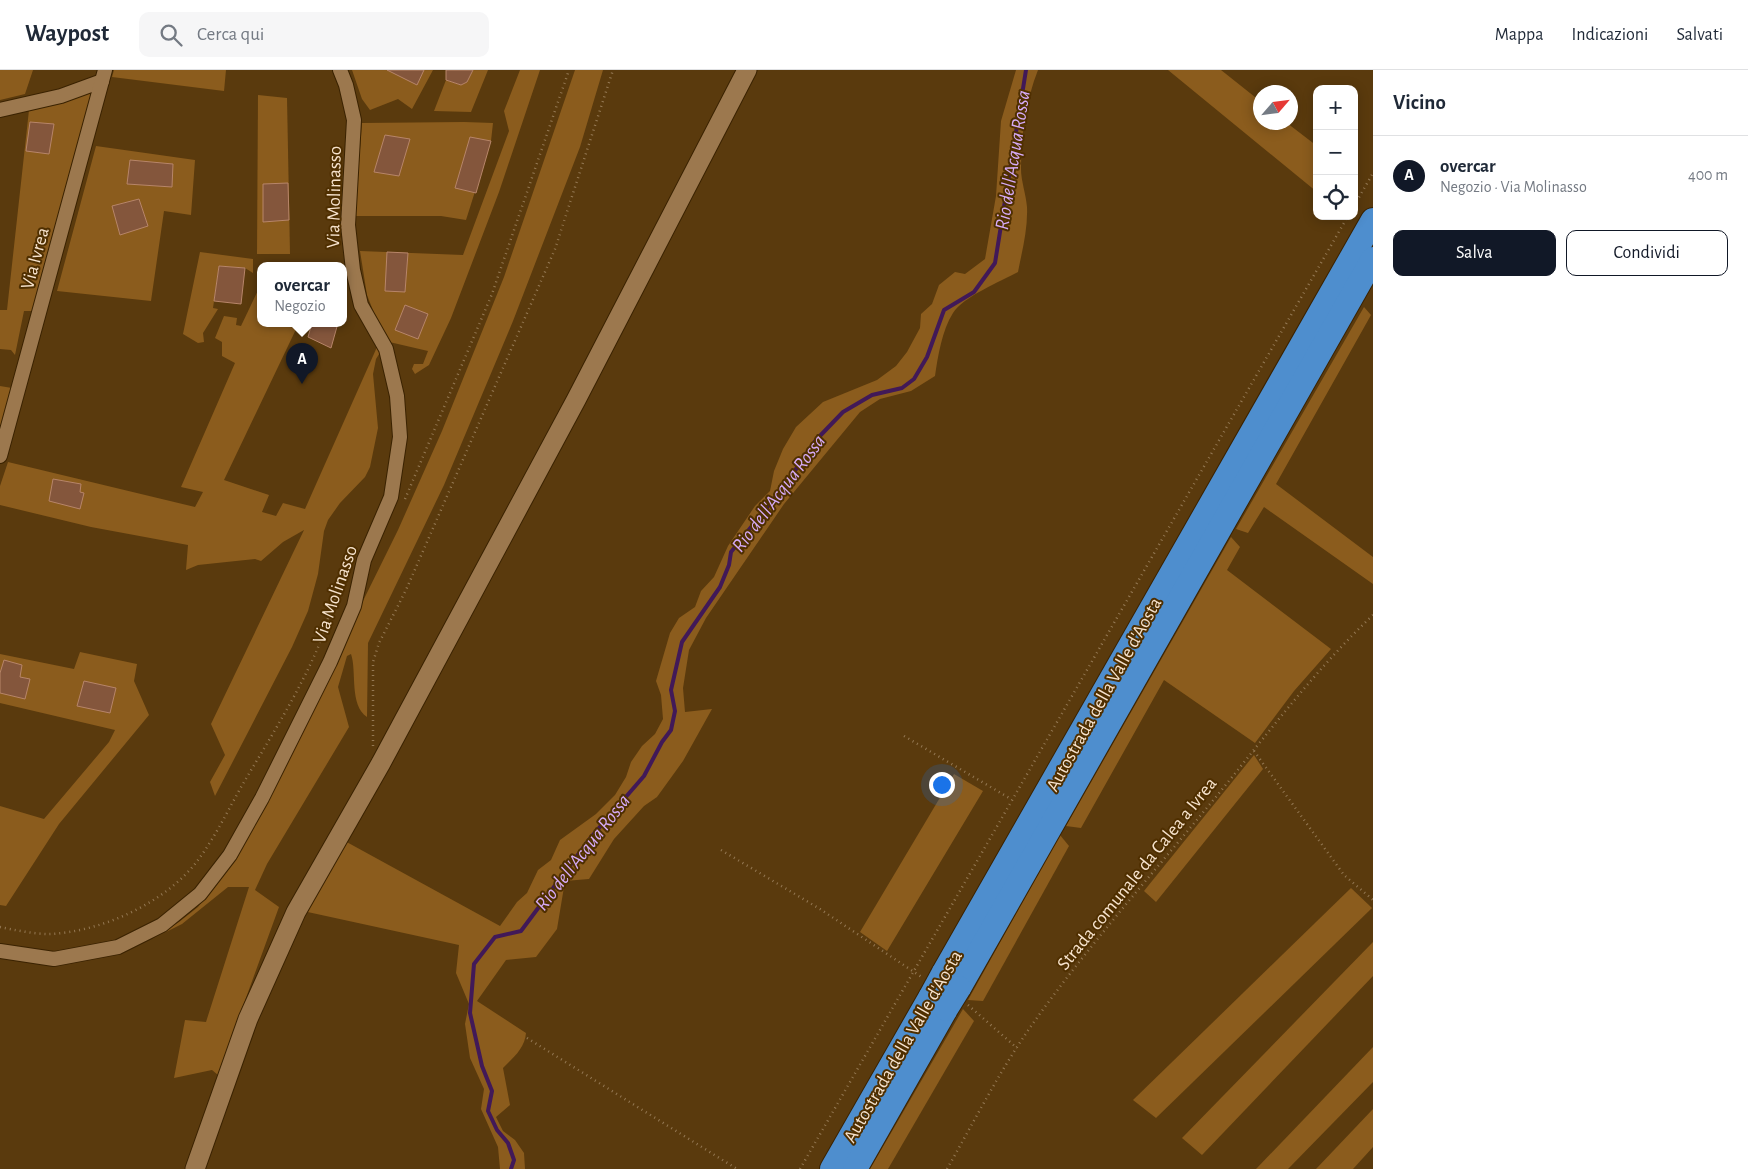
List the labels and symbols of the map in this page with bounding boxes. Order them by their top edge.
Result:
north arrow [1253,85,1298,130]
water label: Rio dell'Acqua Rossa [992,89,1034,231]
street label: Via Molinasso [324,146,345,248]
street label: Via Ivrea [18,225,53,291]
pin: A [286,343,318,384]
water label: Rio dell'Acqua Rossa [728,431,829,556]
street label: Via Molinasso [310,543,361,646]
street label: Autostrada della Valle d'Aosta [1043,594,1166,795]
your location [929,772,955,798]
street label: Strada comunale da Calea a Ivrea [1054,774,1221,974]
water label: Rio dell'Acqua Rossa [531,791,634,914]
street label: Autostrada della Valle d'Aosta [840,947,966,1146]

